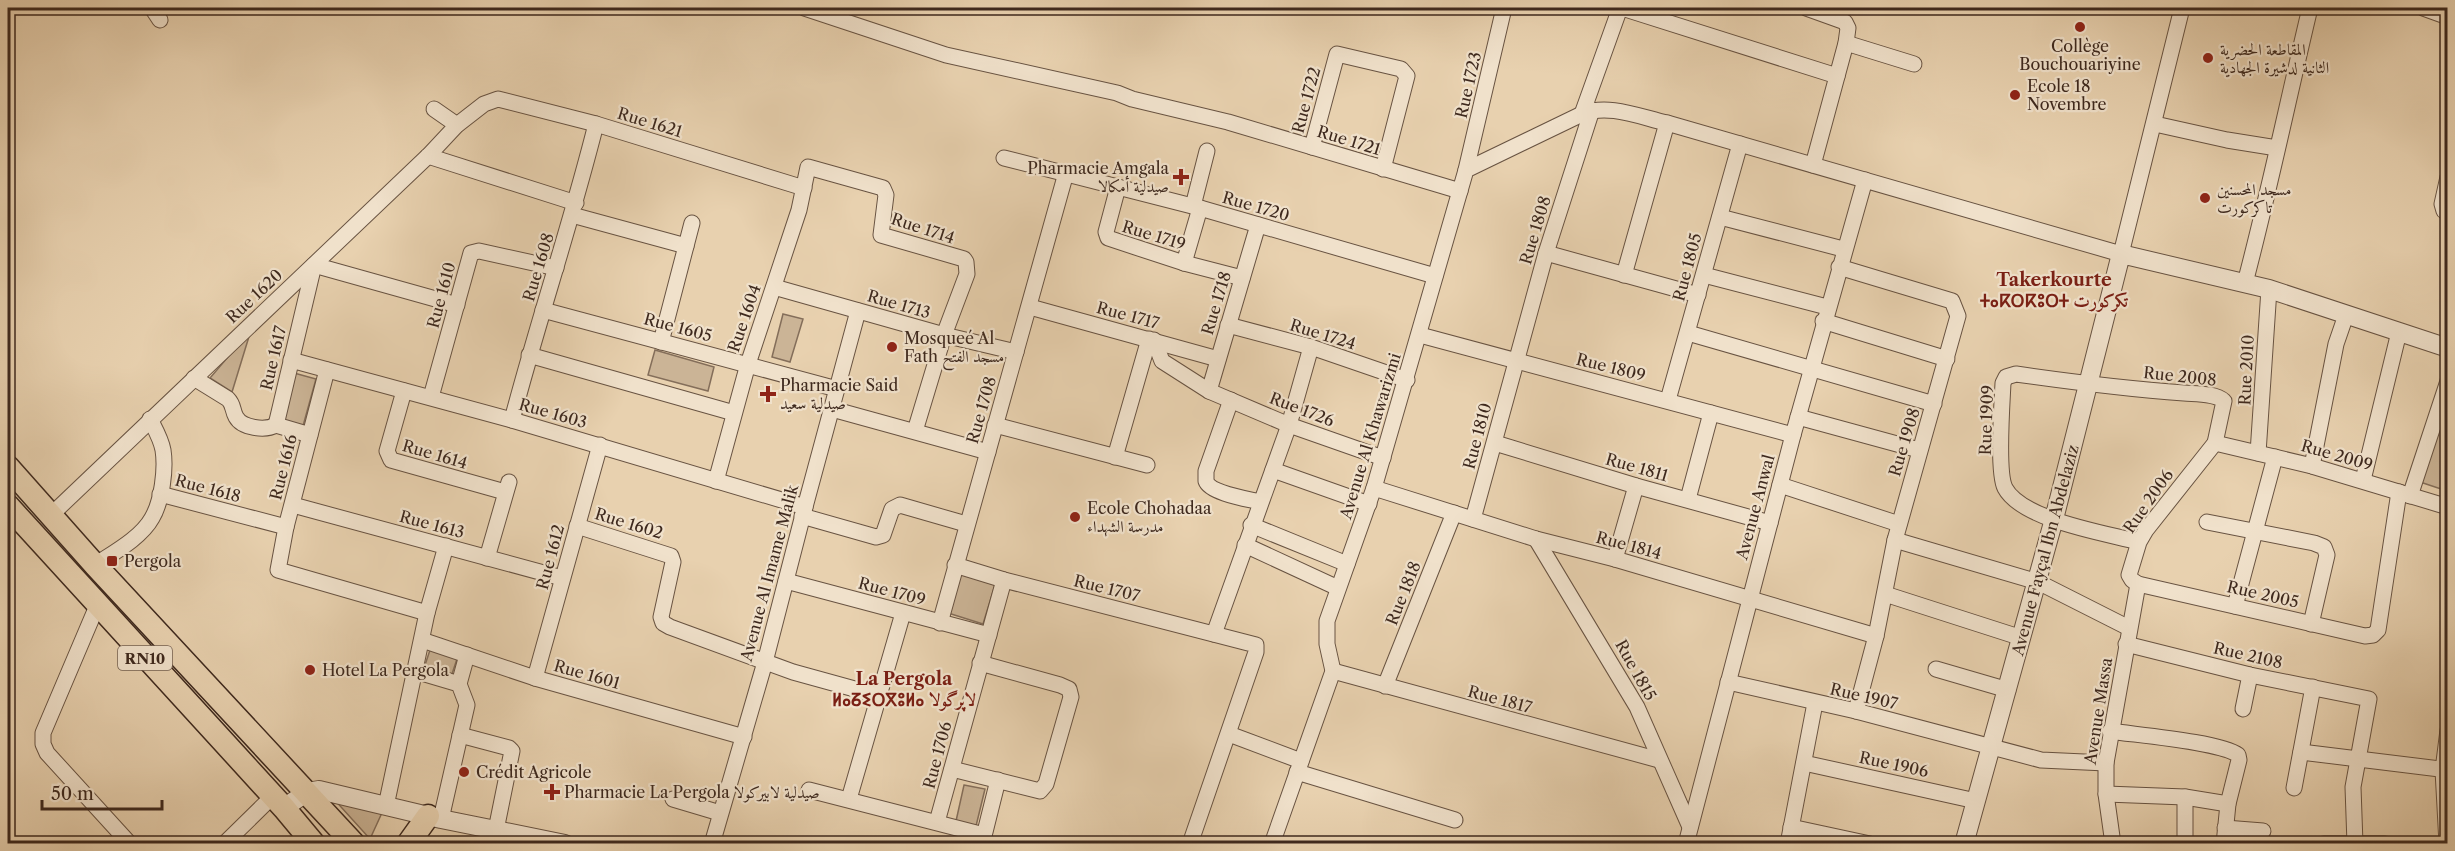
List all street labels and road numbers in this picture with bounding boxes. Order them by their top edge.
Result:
street label: Rue 1723 [1451,50,1485,120]
street label: Rue 1722 [1288,65,1324,135]
street label: Rue 1621 [615,103,685,141]
street label: Rue 1721 [1315,121,1383,159]
street label: Rue 1720 [1220,187,1292,225]
street label: Rue 1808 [1515,193,1555,267]
street label: Rue 1714 [889,208,957,248]
street label: Rue 1719 [1120,216,1188,254]
street label: Rue 1608 [518,230,558,304]
street label: Rue 1805 [1668,231,1706,303]
street label: Rue 1610 [423,260,459,330]
street label: Rue 1620 [222,265,286,327]
street label: Rue 1718 [1197,269,1235,337]
street label: Rue 1604 [723,282,765,354]
street label: Rue 1713 [865,285,933,323]
street label: Rue 1717 [1095,297,1162,333]
street label: Rue 1605 [642,308,714,346]
street label: Rue 1724 [1288,315,1358,353]
street label: Rue 1617 [256,324,290,392]
street label: Rue 2010 [2234,334,2258,406]
street label: Rue 1809 [1574,349,1648,385]
street label: Avenue Al Khawarizmi [1335,350,1405,522]
street label: Rue 2008 [2142,362,2218,390]
street label: Rue 1708 [962,374,1000,446]
street label: Rue 1909 [1975,384,1997,456]
street label: Rue 1726 [1267,387,1337,431]
street label: Rue 1603 [517,394,589,432]
street label: Rue 1810 [1459,401,1495,471]
street label: Rue 1908 [1884,405,1924,479]
street label: Rue 1616 [265,432,301,502]
street label: Rue 1614 [400,435,470,473]
street label: Rue 2009 [2299,435,2375,475]
street label: Avenue Fayçal Ibn Abdelaziz [2007,442,2083,659]
street label: Rue 1811 [1603,449,1671,486]
street label: Avenue Anwal [1731,452,1779,563]
street label: Rue 2006 [2119,465,2177,537]
street label: Rue 1618 [173,470,243,506]
street label: Avenue Al Imame Malik [736,482,802,665]
street label: Rue 1602 [593,503,665,543]
street label: Rue 1613 [397,506,467,542]
street label: Rue 1612 [532,522,568,592]
street label: Rue 1814 [1594,527,1664,563]
street label: Rue 1818 [1381,558,1425,628]
street label: Rue 1707 [1072,570,1142,606]
street label: Rue 1709 [856,572,928,610]
street label: Rue 2005 [2225,576,2301,612]
street label: Rue 1815 [1611,636,1661,704]
street label: Rue 2108 [2211,637,2285,673]
road number: RN10 [118,646,172,670]
street label: Rue 1601 [552,655,623,693]
street label: Avenue Massa [2080,656,2116,767]
street label: Rue 1907 [1828,679,1900,714]
street label: Rue 1817 [1466,681,1534,717]
street label: Rue 1706 [918,719,956,791]
street label: Rue 1906 [1857,747,1931,781]

